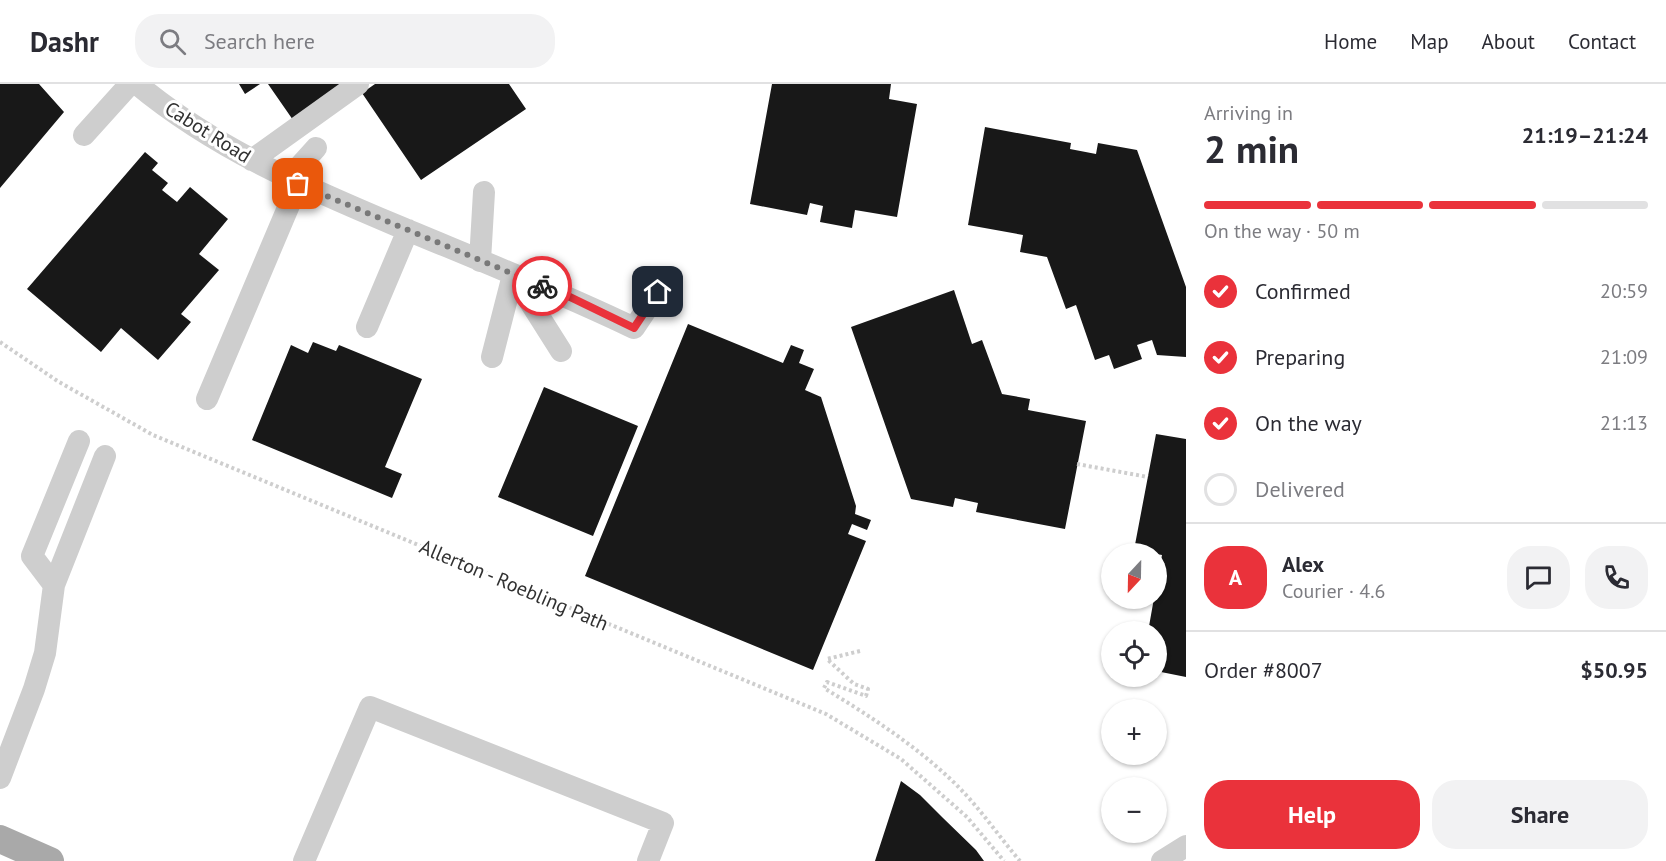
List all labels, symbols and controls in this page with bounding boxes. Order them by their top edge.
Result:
search box [135,14,555,68]
text: Dashr [30,23,99,60]
icon: search [156,25,189,58]
text: Search here [204,27,315,55]
text: Home [1324,28,1377,55]
text: Map [1410,28,1449,55]
text: About [1482,28,1535,55]
text: Contact [1568,28,1636,55]
street label: Cabot Road [160,95,256,169]
text: Arriving in [1204,100,1293,126]
text: 21:19–21:24 [1522,121,1648,149]
text: 2 min [1204,123,1299,174]
pin [272,158,323,209]
icon: bag [281,167,314,200]
text: On the way · 50 m [1204,218,1360,244]
courier [512,256,572,316]
pin [632,266,683,317]
icon: bike [526,270,559,303]
icon: home [641,275,674,308]
icon: check [1204,275,1237,308]
text: Confirmed [1255,277,1351,305]
text: 20:59 [1600,278,1648,304]
icon: check [1204,341,1237,374]
text: Preparing [1255,343,1345,371]
text: 21:09 [1600,344,1648,370]
icon: check [1204,407,1237,440]
text: On the way [1255,409,1362,437]
text: 21:13 [1600,410,1648,436]
text: Delivered [1255,475,1345,503]
street label: Allerton - Roebling Path [416,533,612,637]
north arrow [1101,543,1167,609]
map controls [1101,543,1167,843]
button: chat [1507,546,1570,609]
button: phone [1585,546,1648,609]
text: Alex [1282,550,1324,578]
text: A [1229,563,1242,591]
text: Courier · 4.6 [1282,578,1385,604]
button: locate [1101,621,1167,687]
text: Order #8007 [1204,656,1323,684]
text: $50.95 [1580,656,1648,684]
button: + [1101,699,1167,765]
button: − [1101,777,1167,843]
button: Help [1204,780,1420,849]
button: Share [1432,780,1648,849]

